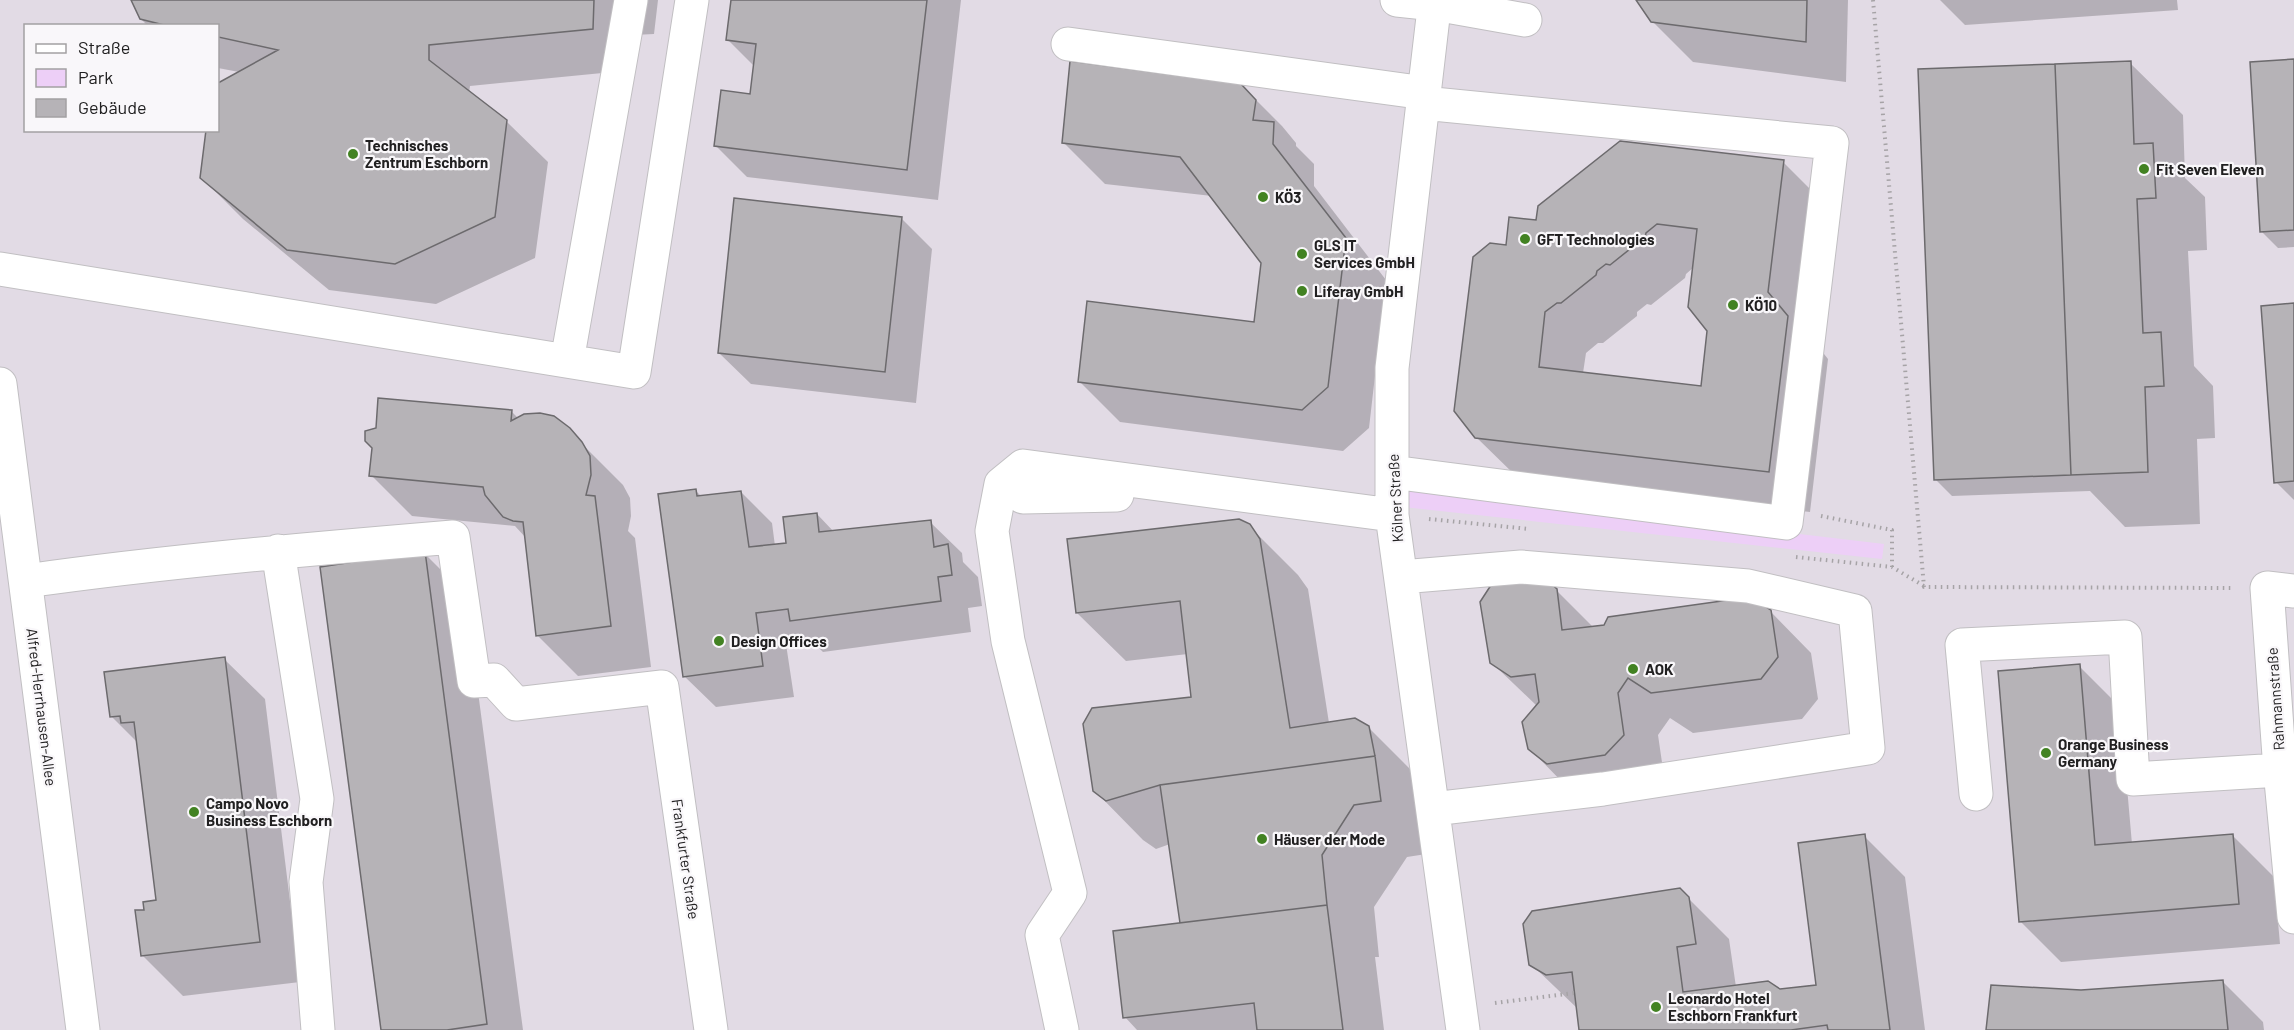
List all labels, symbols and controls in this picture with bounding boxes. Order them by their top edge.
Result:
legend [24,24,219,132]
text: Straße [78,36,130,58]
text: Park [78,66,113,88]
text: Gebäude [78,96,147,118]
place label: Technisches Zentrum Eschborn [365,136,488,171]
marker: Technisches Zentrum Eschborn [346,147,360,161]
place label: Fit Seven Eleven [2156,160,2264,178]
marker: Fit Seven Eleven [2137,162,2151,176]
place label: KÖ3 [1275,188,1301,206]
marker: KÖ3 [1256,190,1270,204]
place label: GFT Technologies [1537,230,1655,248]
marker: GFT Technologies [1518,232,1532,246]
place label: GLS IT Services GmbH [1314,236,1415,271]
marker: GLS IT Services GmbH [1295,247,1309,261]
place label: Liferay GmbH [1314,282,1403,300]
marker: Liferay GmbH [1295,284,1309,298]
place label: KÖ10 [1745,296,1777,314]
marker: KÖ10 [1726,298,1740,312]
street label: Kölner Straße [1384,453,1406,543]
street label: Alfred-Herrhausen-Allee [23,627,61,787]
place label: Design Offices [731,632,827,650]
marker: Design Offices [712,634,726,648]
street label: Rahmannstraße [2262,647,2288,751]
place label: AOK [1645,660,1674,678]
marker: AOK [1626,662,1640,676]
place label: Orange Business Germany [2058,735,2169,770]
marker: Orange Business Germany [2039,746,2053,760]
place label: Campo Novo Business Eschborn [206,794,332,829]
street label: Frankfurter Straße [669,798,703,920]
marker: Campo Novo Business Eschborn [187,805,201,819]
place label: Häuser der Mode [1274,830,1385,848]
marker: Häuser der Mode [1255,832,1269,846]
place label: Leonardo Hotel Eschborn Frankfurt [1668,989,1798,1024]
marker: Leonardo Hotel Eschborn Frankfurt [1649,1000,1663,1014]

